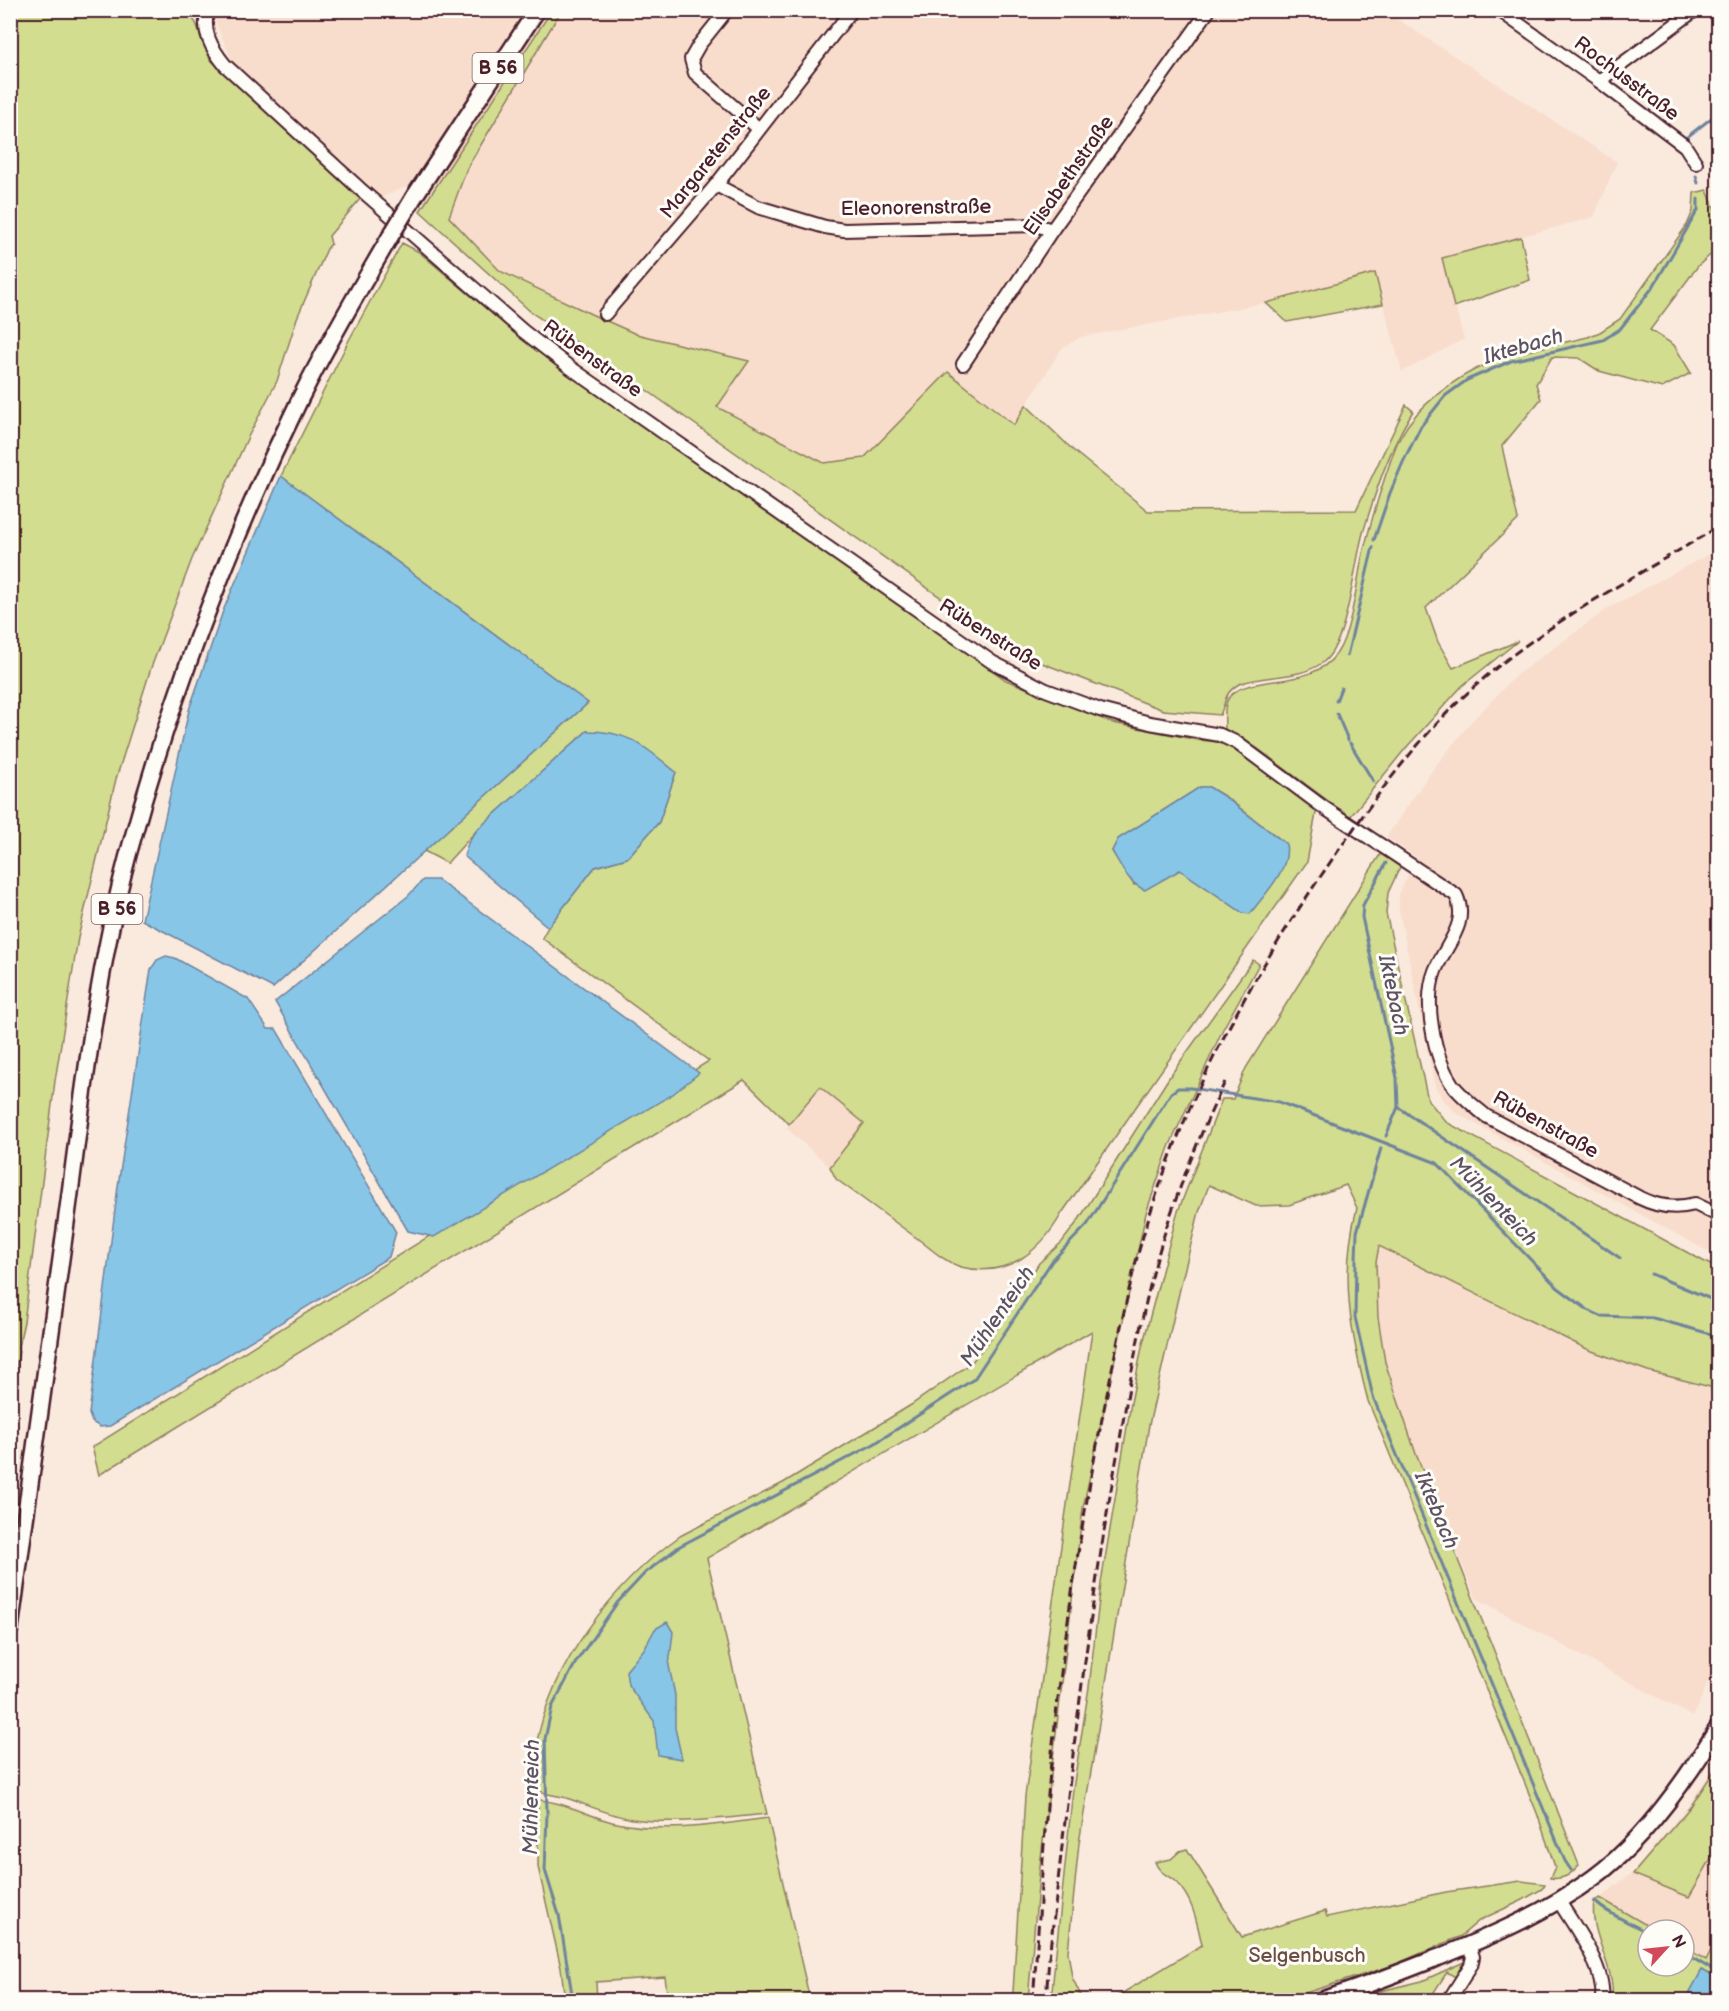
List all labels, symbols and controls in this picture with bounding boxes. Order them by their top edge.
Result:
street label: Rochusstraße [1569,31,1684,126]
road number: B 56 [472,53,524,83]
street label: Margaretenstraße [655,82,776,223]
street label: Elisabethstraße [1019,111,1119,240]
street label: Eleonorenstraße [841,195,992,221]
street label: Rübenstraße [538,315,647,403]
water label: Iktebach [1479,323,1566,370]
street label: Rübenstraße [934,594,1047,676]
road number: B 56 [92,894,142,924]
water label: Iktebach [1373,952,1414,1038]
street label: Rübenstraße [1488,1086,1603,1164]
water label: Mühlenteich [1445,1151,1543,1252]
water label: Mühlenteich [955,1261,1040,1371]
water label: Iktebach [1409,1467,1464,1553]
water label: Mühlenteich [518,1739,545,1855]
north arrow [1636,1918,1696,1978]
text: N [1667,1932,1689,1952]
park label: Selgenbusch [1249,1944,1365,1968]

